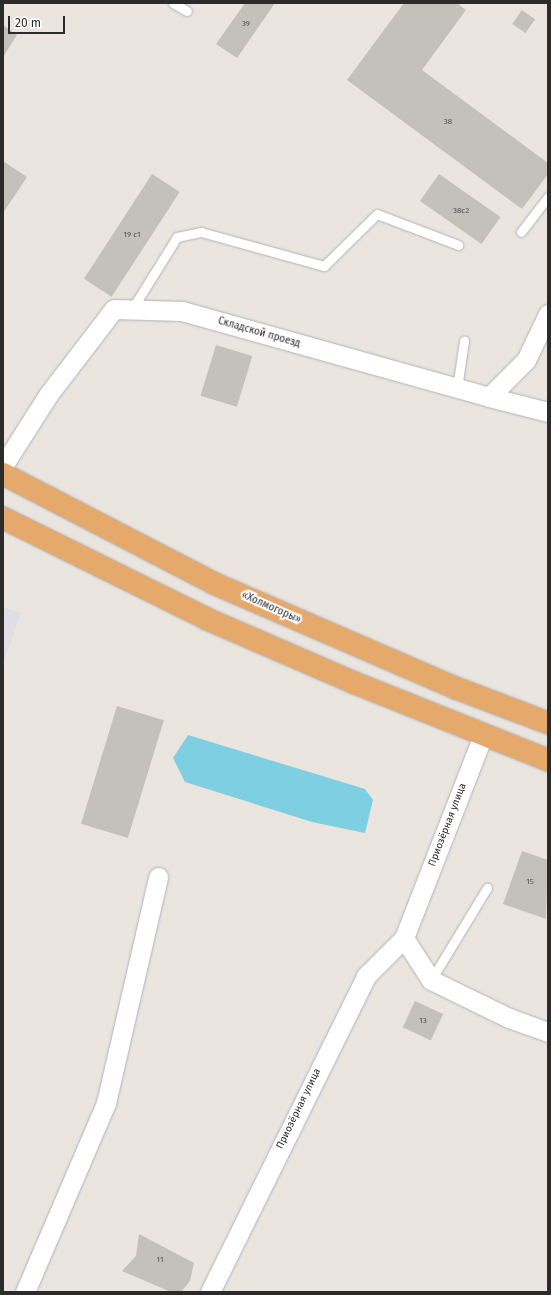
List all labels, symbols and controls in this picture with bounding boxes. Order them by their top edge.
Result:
scale bar [10,8,67,34]
text: 20 m [15,16,41,30]
house number: 39 [242,19,250,29]
house number: 38 [444,117,452,127]
house number: 38с2 [453,206,469,216]
house number: 19 с1 [124,230,140,240]
street label: Складской проезд [216,315,302,351]
street label: «Холмогоры» [239,590,303,626]
street label: Приозёрная улица [427,782,469,868]
house number: 15 [526,877,534,887]
house number: 13 [419,1016,427,1026]
street label: Приозёрная улица [274,1067,324,1151]
house number: 11 [157,1255,163,1265]

